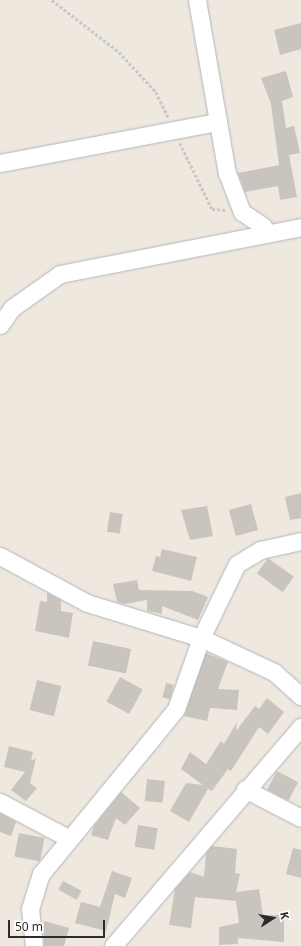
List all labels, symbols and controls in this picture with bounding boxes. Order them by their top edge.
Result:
north arrow [253,898,293,938]
text: K [277,910,293,921]
scale bar [10,912,107,938]
text: 50 m [15,918,43,935]

